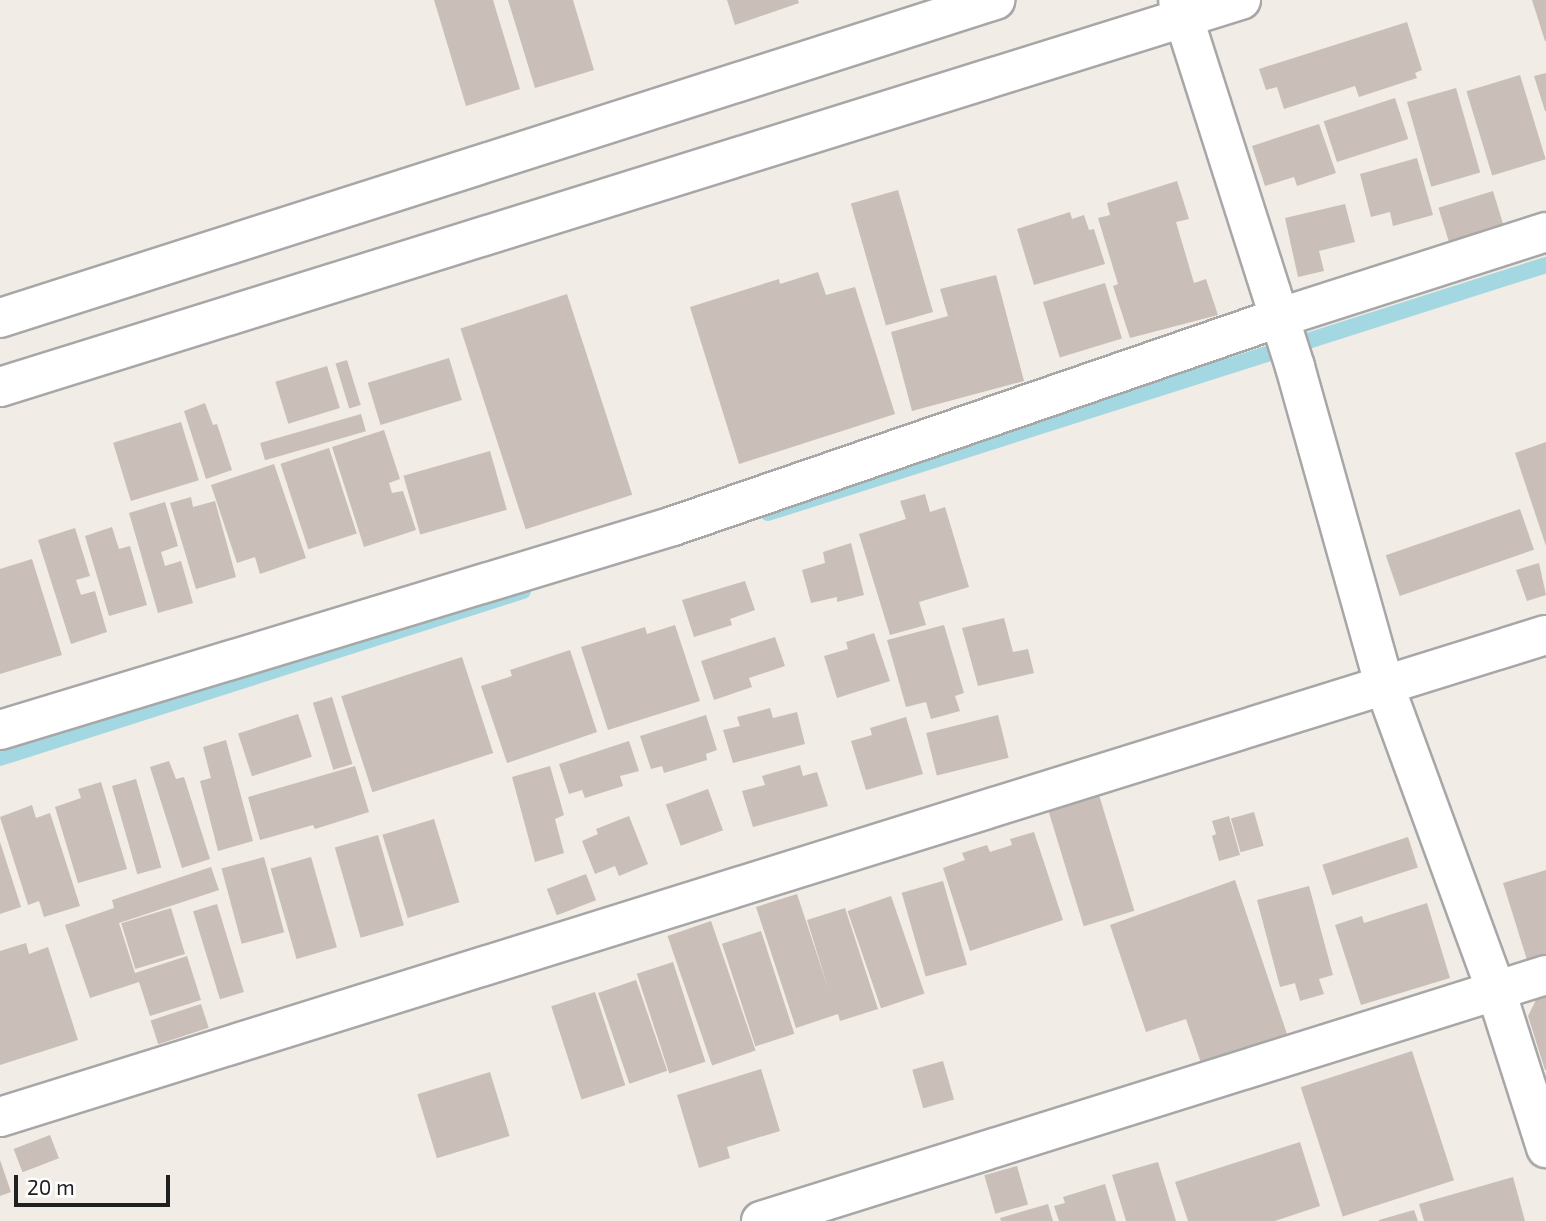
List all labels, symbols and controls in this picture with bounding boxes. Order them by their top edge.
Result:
scale bar [18,1162,173,1206]
text: 20 m [27,1174,75,1199]

